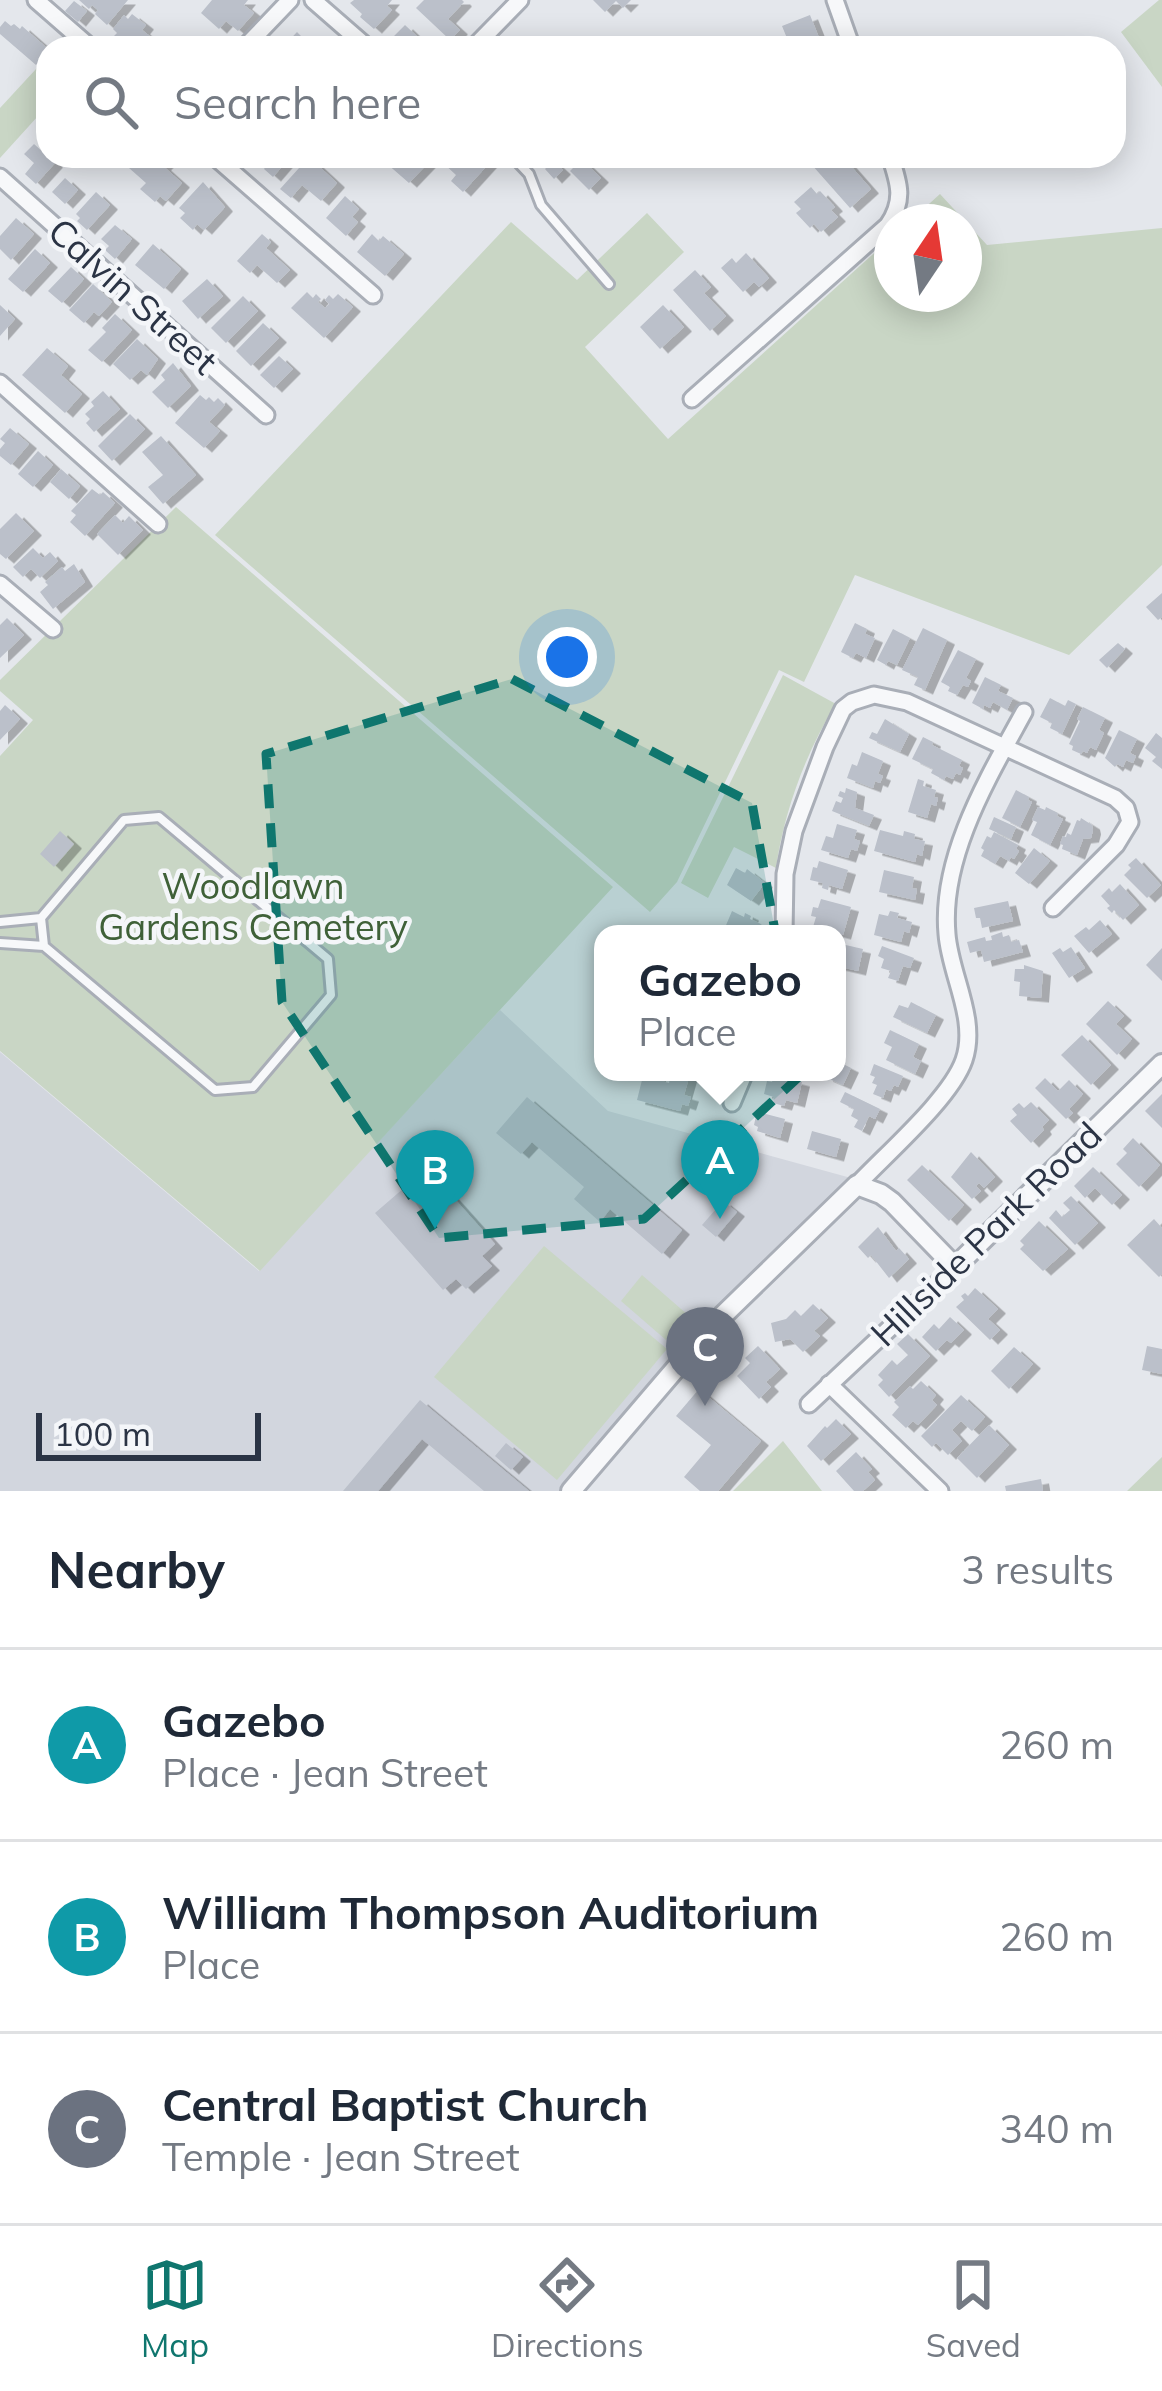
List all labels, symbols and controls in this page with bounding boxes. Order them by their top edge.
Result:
search box [36,36,1126,168]
icon: search [78,69,144,135]
text: Search here [174,74,421,130]
north arrow [874,204,982,312]
street label: Calvin Street [40,208,227,383]
your location [537,627,597,687]
park label: Woodlawn Gardens Cemetery [98,863,408,949]
popup [594,925,846,1081]
text: Gazebo [638,951,802,1007]
text: Place [638,1007,736,1056]
street label: Hillside Park Road [861,1112,1111,1355]
pin: A [681,1120,759,1219]
pin: B [396,1130,474,1229]
pin: C [666,1307,744,1406]
scale bar [36,1407,261,1460]
text: 100 m [54,1413,151,1454]
text: Nearby [48,1537,225,1601]
text: 3 results [961,1545,1114,1594]
text: Gazebo [162,1692,326,1748]
text: A [72,1720,102,1769]
text: 260 m [999,1720,1114,1769]
text: Place · Jean Street [162,1748,488,1797]
text: William Thompson Auditorium [162,1884,819,1940]
text: B [74,1912,100,1961]
text: 260 m [999,1912,1114,1961]
text: Place [162,1940,260,1989]
text: Central Baptist Church [162,2076,649,2132]
text: C [74,2104,100,2153]
text: 340 m [999,2104,1114,2153]
text: Temple · Jean Street [162,2132,520,2181]
tab: Map [141,2252,209,2365]
tab: Directions [491,2252,644,2365]
tab: Saved [926,2252,1021,2365]

